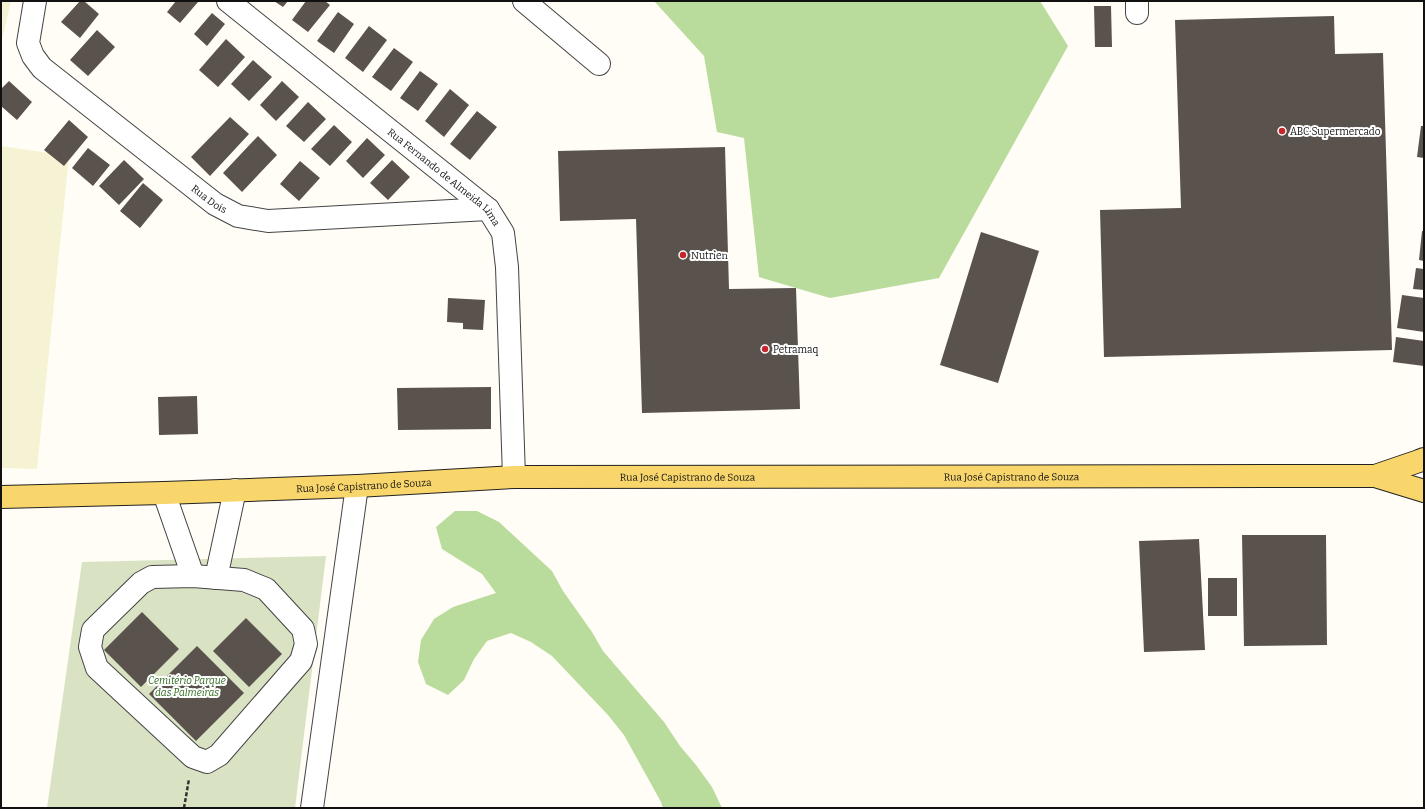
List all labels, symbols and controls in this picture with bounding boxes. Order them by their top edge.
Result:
street label: Rua Fernando de Almeida Lima [385,126,502,229]
marker: ABC Supermercado [1277,126,1287,136]
place label: ABC Supermercado [1290,126,1381,138]
street label: Rua Dois [189,183,229,216]
marker: Nutrien [678,250,688,260]
place label: Nutrien [691,250,728,262]
marker: Petramaq [760,344,770,354]
place label: Petramaq [773,344,818,356]
street label: Rua José Capistrano de Souza [944,471,1080,484]
street label: Rua José Capistrano de Souza [620,472,756,484]
street label: Rua José Capistrano de Souza [296,477,432,495]
park label: Cemitério Parque das Palmeiras [148,675,226,699]

